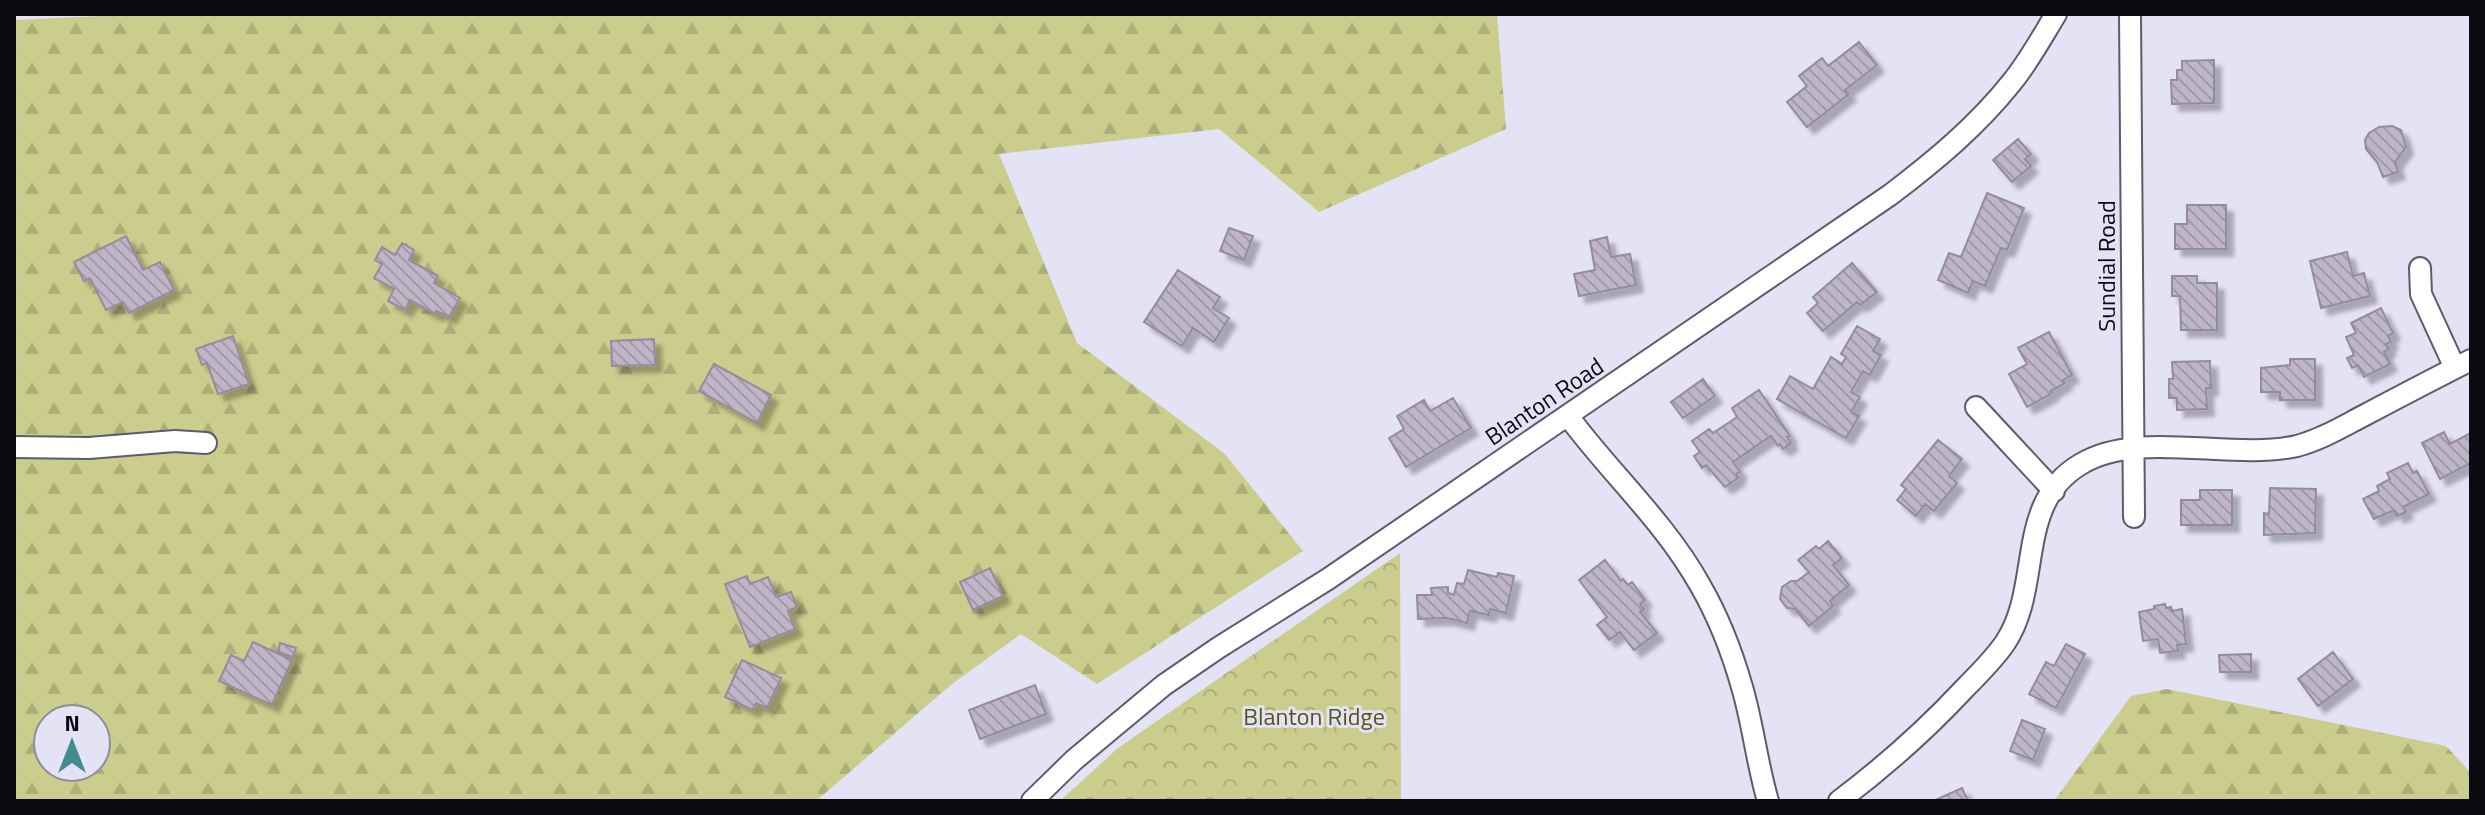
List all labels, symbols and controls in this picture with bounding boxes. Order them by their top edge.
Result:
street label: Sundial Road [2088,200,2124,332]
street label: Blanton Road [1477,348,1611,454]
park label: Blanton Ridge [1243,698,1385,734]
north arrow [32,703,112,783]
text: N [64,706,80,740]

